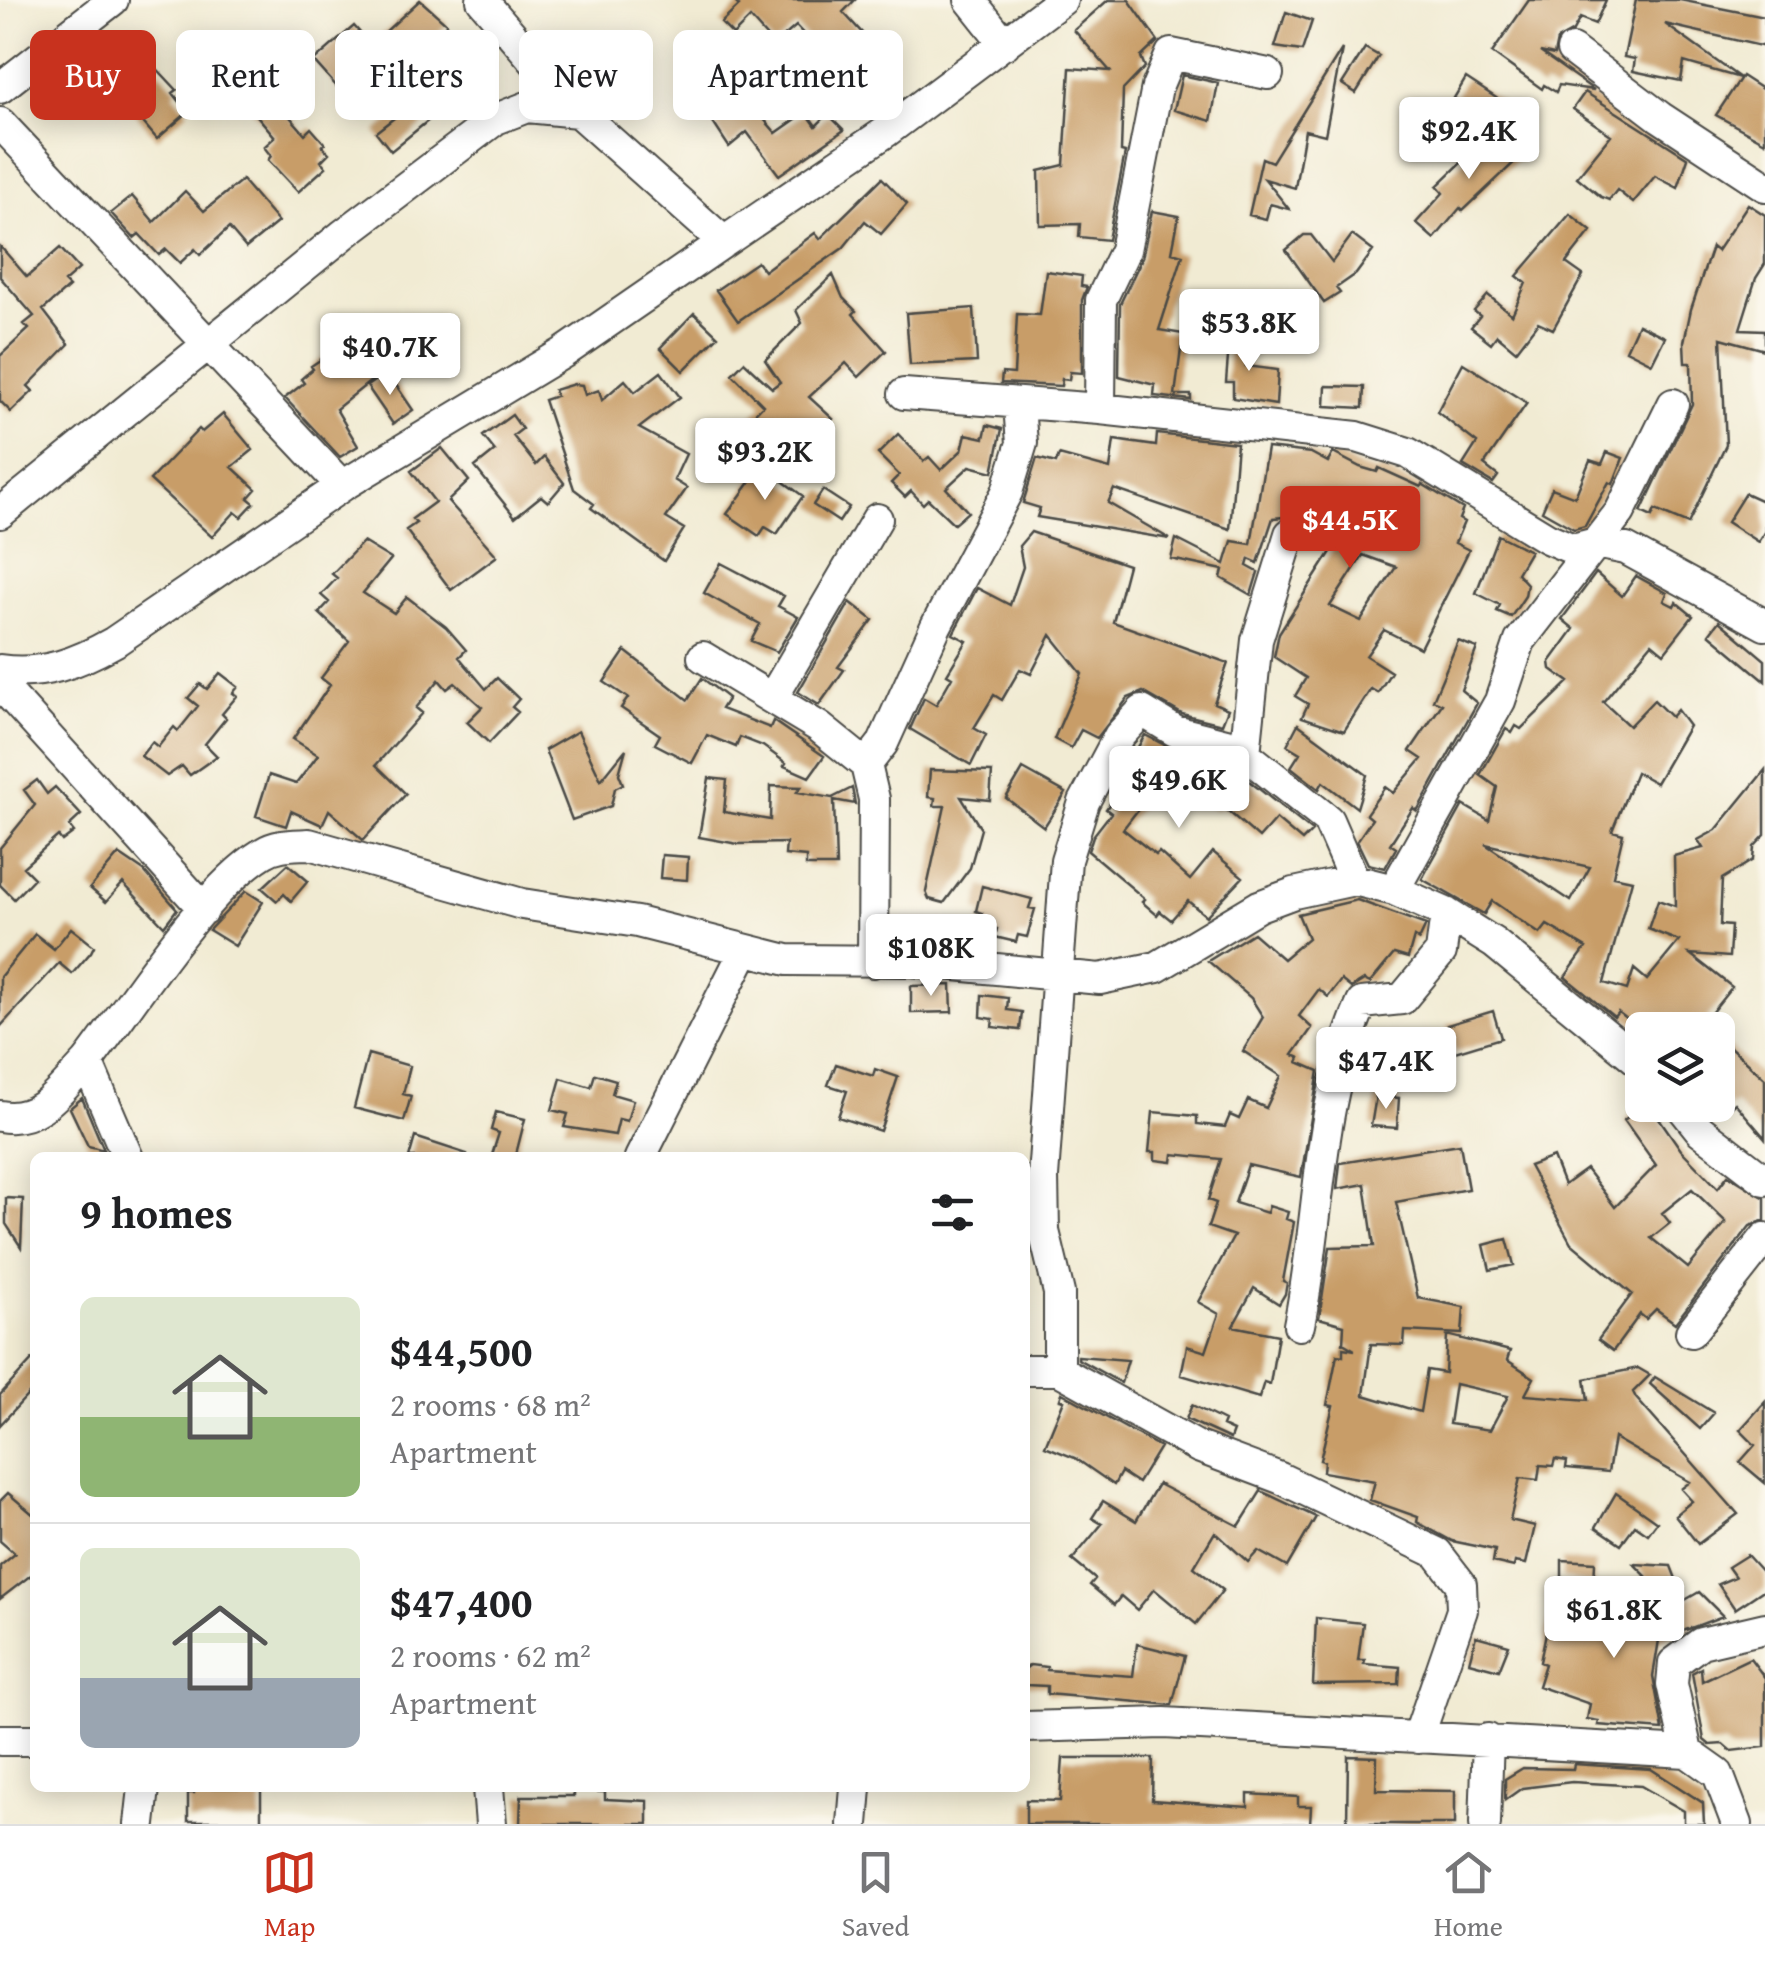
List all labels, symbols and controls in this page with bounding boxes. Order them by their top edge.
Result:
chip: Buy [30,30,156,120]
chip: Rent [176,30,315,120]
chip: Filters [335,30,499,120]
chip: New [519,30,653,120]
chip: Apartment [673,30,903,120]
pin: $92.4K [1388,97,1550,182]
text: $92.4K [1421,106,1517,153]
pin: $53.8K [1168,289,1330,374]
text: $53.8K [1201,298,1297,345]
pin: $40.7K [309,313,471,398]
text: $40.7K [342,322,438,369]
pin: $93.2K [684,418,846,503]
text: $93.2K [717,427,813,474]
pin: $44.5K [1269,486,1431,571]
text: $44.5K [1302,495,1398,542]
pin: $49.6K [1098,746,1260,831]
text: $49.6K [1131,755,1227,802]
pin: $108K [861,914,1001,999]
text: $108K [888,923,974,970]
map controls [1625,1012,1735,1122]
button: layers [1625,1012,1735,1122]
pin: $47.4K [1305,1027,1467,1112]
text: $47.4K [1338,1036,1434,1083]
text: 9 homes [80,1182,233,1243]
icon: filters [925,1185,980,1240]
text: $44,500 [390,1320,532,1381]
icon: home [160,1337,280,1457]
text: 2 rooms · 68 m² [390,1381,591,1428]
text: Apartment [390,1428,537,1475]
text: $47,400 [390,1571,532,1632]
pin: $61.8K [1533,1576,1695,1661]
text: $61.8K [1566,1585,1662,1632]
icon: home [160,1588,280,1708]
text: 2 rooms · 62 m² [390,1632,591,1679]
text: Apartment [390,1679,537,1726]
tab: Map [262,1845,317,1946]
tab: Saved [842,1845,909,1946]
tab: Home [1434,1845,1503,1946]

